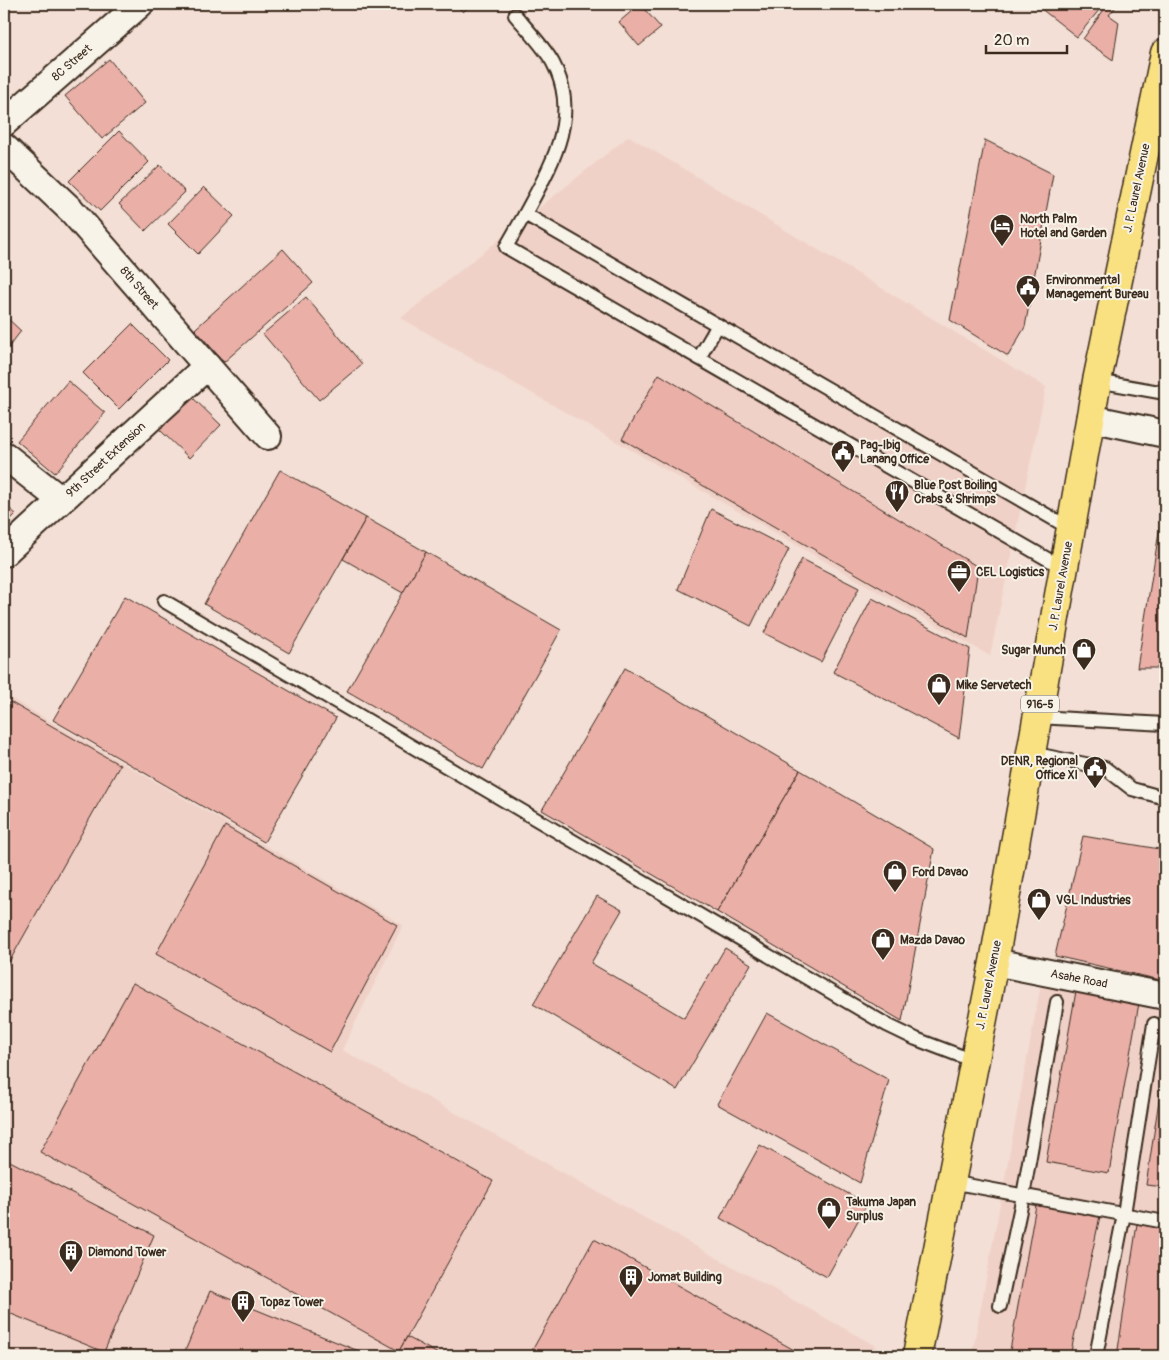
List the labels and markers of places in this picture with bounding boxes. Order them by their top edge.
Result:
place label: North Palm Hotel and Garden [1020,212,1107,241]
hotel icon: North Palm Hotel and Garden [989,213,1015,247]
place label: Environmental Management Bureau [1046,273,1149,302]
public building icon: Environmental Management Bureau [1015,274,1041,308]
place label: Pag-Ibig Lanang Office [860,438,930,467]
public building icon: Pag-Ibig Lanang Office [830,439,856,473]
place label: Blue Post Boiling Crabs & Shrimps [914,478,997,507]
restaurant icon: Blue Post Boiling Crabs & Shrimps [884,479,910,513]
office icon: CEL Logistics [946,559,972,593]
place label: CEL Logistics [976,565,1045,580]
shop icon: Sugar Munch [1071,637,1097,671]
place label: Sugar Munch [1001,643,1066,658]
shop icon: Mike Servetech [926,672,952,706]
place label: Mike Servetech [956,678,1032,693]
place label: DENR, Regional Office XI [1001,754,1078,783]
public building icon: DENR, Regional Office XI [1082,755,1108,789]
shop icon: Ford Davao [882,859,908,893]
place label: Ford Davao [912,865,969,880]
shop icon: VGL Industries [1026,887,1052,921]
place label: VGL Industries [1056,893,1131,908]
shop icon: Mazda Davao [870,927,896,961]
place label: Mazda Davao [900,933,966,948]
place label: Takuma Japan Surplus [845,1195,916,1224]
shop icon: Takuma Japan Surplus [816,1196,842,1230]
building icon: Diamond Tower [58,1239,84,1273]
place label: Diamond Tower [88,1245,167,1260]
building icon: Jomat Building [618,1264,644,1298]
place label: Jomat Building [648,1270,722,1285]
building icon: Topaz Tower [230,1289,256,1323]
place label: Topaz Tower [259,1295,324,1310]

